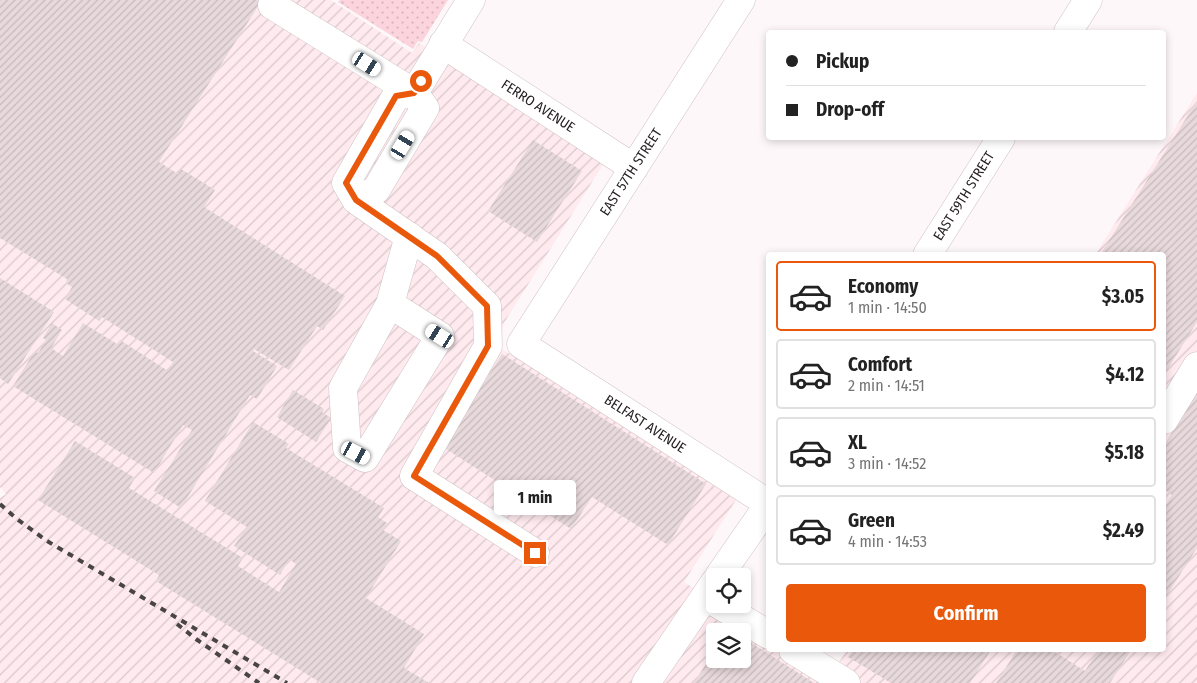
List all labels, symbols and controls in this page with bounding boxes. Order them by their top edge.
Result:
car [350,50,383,78]
text: Pickup [816,50,869,73]
route start [410,70,432,92]
street label: FERRO AVENUE [498,76,578,136]
text: Drop-off [816,98,884,121]
street label: EAST 57TH STREET [596,125,666,219]
car [388,128,417,162]
street label: EAST 59TH STREET [930,148,998,244]
icon: car [788,274,833,319]
text: Economy [848,275,918,298]
text: $3.05 [1102,285,1144,308]
text: 1 min · 14:50 [848,298,927,317]
car [423,322,456,350]
icon: car [788,352,833,397]
text: Comfort [848,353,912,376]
text: $4.12 [1105,363,1144,386]
text: 2 min · 14:51 [848,376,925,395]
street label: BELFAST AVENUE [601,391,689,457]
icon: car [788,430,833,475]
text: XL [848,431,867,454]
car [339,439,372,467]
text: $5.18 [1105,441,1144,464]
text: 3 min · 14:52 [848,454,926,473]
callout: 1 min [494,480,576,516]
text: 1 min [518,488,552,507]
icon: car [788,508,833,553]
text: Green [848,509,895,532]
text: $2.49 [1103,519,1144,542]
text: 4 min · 14:53 [848,532,927,551]
route end [524,542,546,564]
map controls [706,568,751,668]
button: locate [706,568,751,613]
button: Confirm [786,584,1146,642]
button: layers [706,623,751,668]

